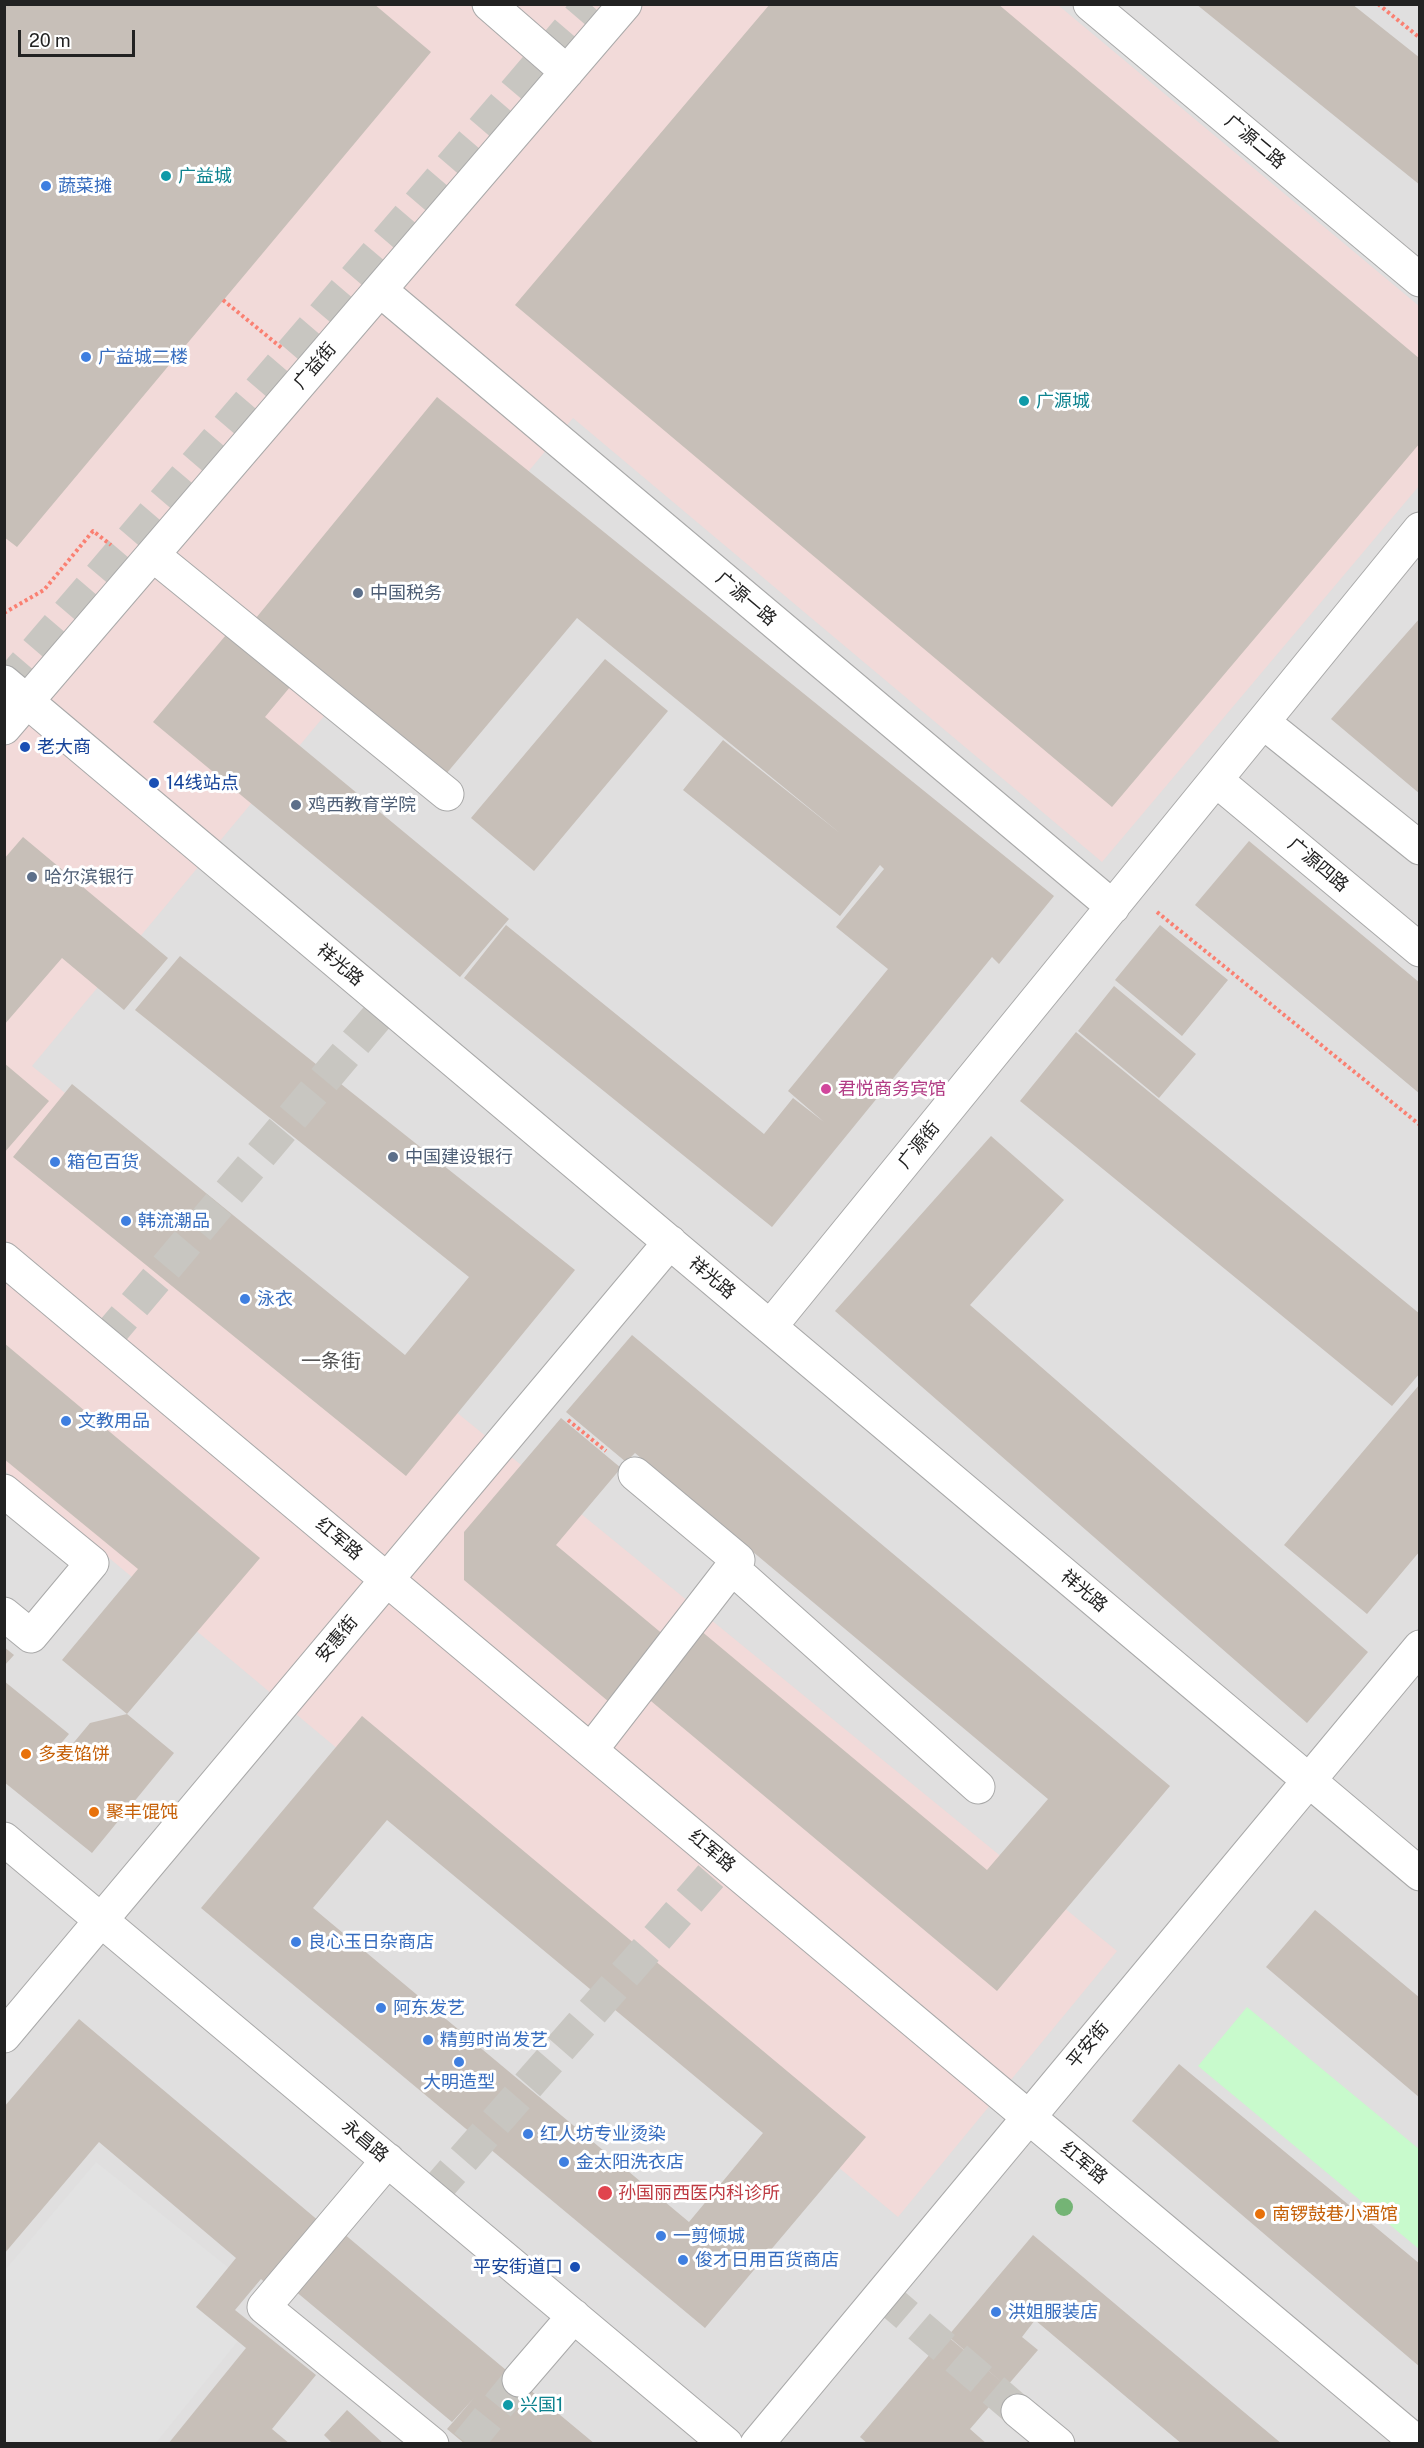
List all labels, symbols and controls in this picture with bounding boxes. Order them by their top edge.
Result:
scale bar [21,18,138,56]
text: 20 m [29,30,71,51]
street label: 广源二路 [1220,111,1290,173]
place label: 广益城 [178,165,232,187]
marker: 广益城 [159,169,173,183]
place label: 蔬菜摊 [58,175,112,197]
marker: 蔬菜摊 [39,179,53,193]
street label: 广益街 [289,339,341,393]
place label: 广益城二楼 [98,346,188,368]
marker: 广益城二楼 [79,350,93,364]
place label: 广源城 [1036,390,1090,412]
marker: 广源城 [1017,394,1031,408]
street label: 广源一路 [711,568,781,630]
place label: 中国税务 [370,582,442,604]
marker: 中国税务 [351,586,365,600]
place label: 老大商 [37,736,91,758]
marker: 老大商 [18,740,32,754]
place label: 14线站点 [166,772,239,794]
marker: 14线站点 [147,776,161,790]
place label: 鸡西教育学院 [308,794,416,816]
marker: 鸡西教育学院 [289,798,303,812]
street label: 广源四路 [1283,834,1353,896]
place label: 哈尔滨银行 [44,866,134,888]
marker: 哈尔滨银行 [25,870,39,884]
street label: 祥光路 [312,939,368,991]
place label: 君悦商务宾馆 [838,1078,946,1100]
marker: 君悦商务宾馆 [819,1082,833,1096]
street label: 广源街 [894,1117,944,1173]
place label: 中国建设银行 [405,1146,513,1168]
marker: 中国建设银行 [386,1150,400,1164]
place label: 箱包百货 [67,1151,139,1173]
marker: 箱包百货 [48,1155,62,1169]
place label: 韩流潮品 [138,1210,210,1232]
marker: 韩流潮品 [119,1214,133,1228]
street label: 祥光路 [684,1252,740,1304]
place label: 泳衣 [257,1288,293,1310]
marker: 泳衣 [238,1292,252,1306]
district label: 一条街 [301,1350,361,1374]
place label: 文教用品 [78,1410,150,1432]
marker: 文教用品 [59,1414,73,1428]
street label: 红军路 [311,1513,367,1565]
street label: 祥光路 [1056,1565,1112,1617]
street label: 安惠街 [311,1611,363,1667]
place label: 多麦馅饼 [38,1743,110,1765]
marker: 多麦馅饼 [19,1747,33,1761]
place label: 聚丰馄饨 [106,1801,178,1823]
marker: 聚丰馄饨 [87,1805,101,1819]
street label: 红军路 [684,1825,740,1877]
place label: 良心玉日杂商店 [308,1931,434,1953]
marker: 良心玉日杂商店 [289,1935,303,1949]
place label: 阿东发艺 [393,1997,465,2019]
marker: 阿东发艺 [374,2001,388,2015]
street label: 平安街 [1062,2017,1114,2073]
place label: 精剪时尚发艺 [440,2029,548,2051]
marker: 精剪时尚发艺 [421,2033,435,2047]
marker: 大明造型 [452,2055,466,2069]
place label: 大明造型 [423,2071,495,2093]
street label: 永昌路 [337,2115,393,2167]
place label: 红人坊专业烫染 [540,2123,666,2145]
marker: 红人坊专业烫染 [521,2127,535,2141]
street label: 红军路 [1056,2137,1112,2189]
place label: 金太阳洗衣店 [576,2151,684,2173]
marker: 金太阳洗衣店 [557,2155,571,2169]
place label: 孙国丽西医内科诊所 [618,2182,780,2204]
marker: 孙国丽西医内科诊所 [596,2184,614,2202]
place label: 南锣鼓巷小酒馆 [1272,2203,1398,2225]
marker: 南锣鼓巷小酒馆 [1253,2207,1267,2221]
place label: 一剪倾城 [673,2225,745,2247]
marker: 一剪倾城 [654,2229,668,2243]
place label: 俊才日用百货商店 [695,2249,839,2271]
marker: 俊才日用百货商店 [676,2253,690,2267]
place label: 平安街道口 [473,2256,563,2278]
marker: 平安街道口 [568,2260,582,2274]
place label: 洪姐服装店 [1008,2301,1098,2323]
marker: 洪姐服装店 [989,2305,1003,2319]
place label: 兴国1 [520,2394,563,2416]
marker: 兴国1 [501,2398,515,2412]

